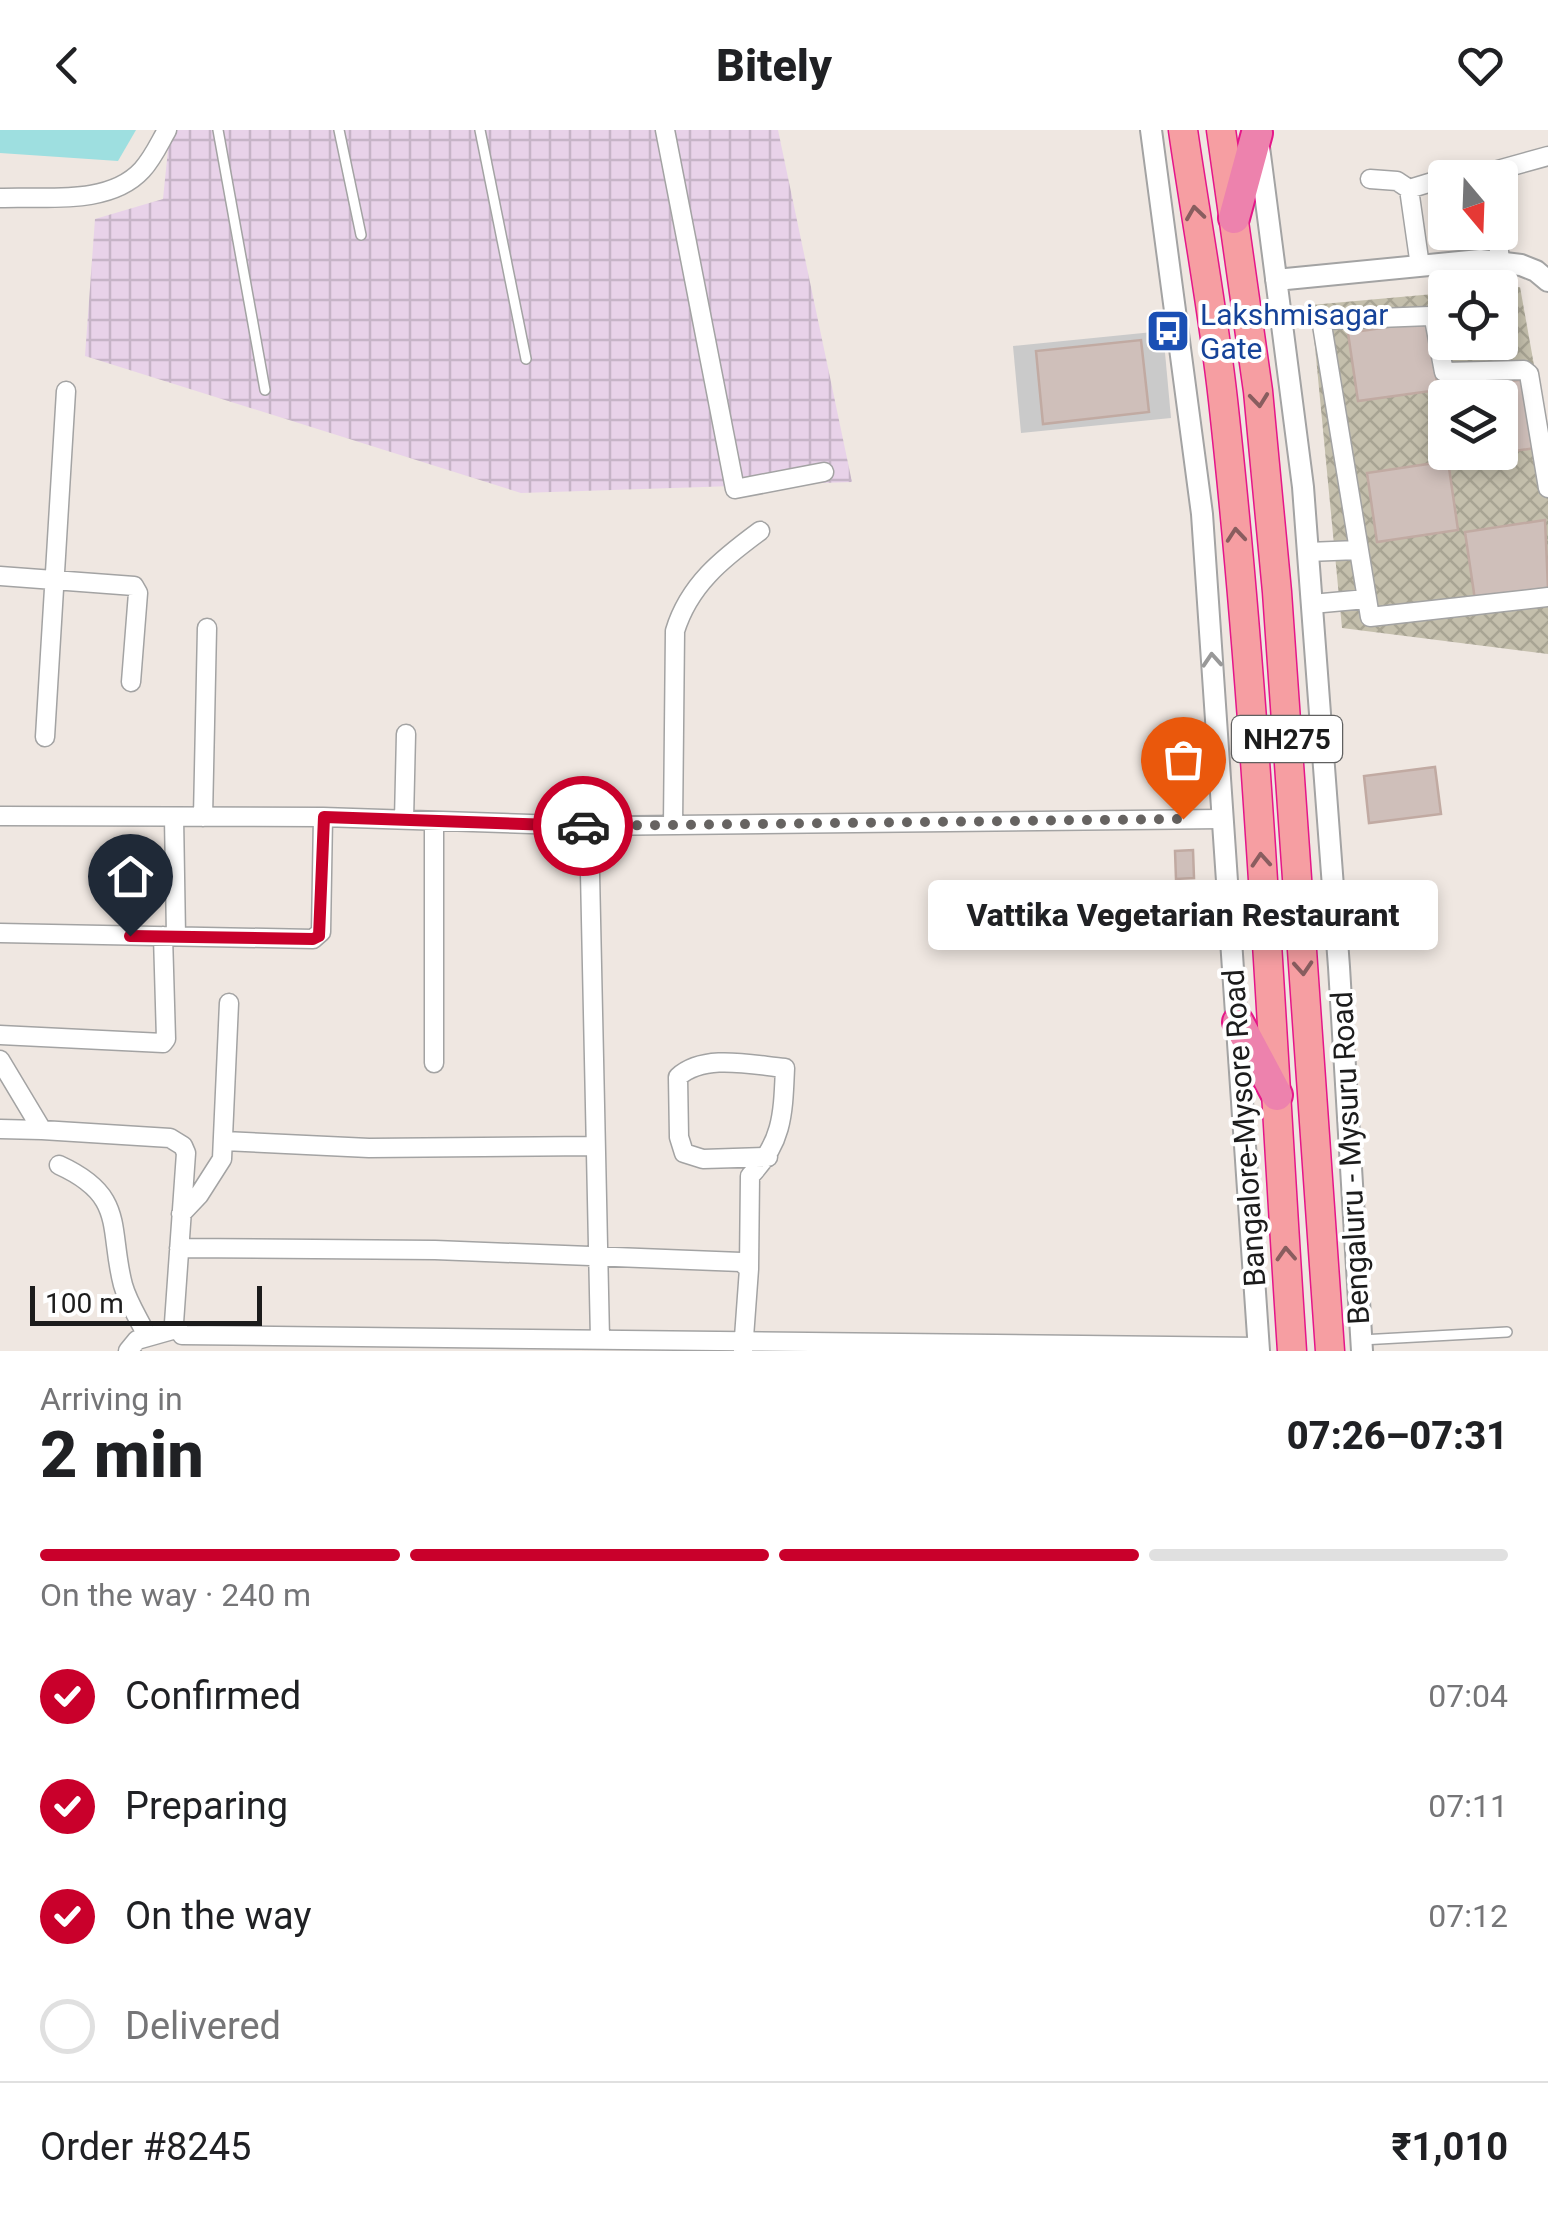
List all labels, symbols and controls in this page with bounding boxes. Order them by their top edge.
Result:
icon: back [40,38,95,93]
icon: heart [1453,38,1508,93]
text: Bitely [716,39,832,92]
north arrow [1428,160,1518,250]
map controls [1428,160,1518,470]
one-way arrow [1186,205,1207,221]
button: locate [1428,270,1518,360]
place label: Lakshmisagar Gate [1200,297,1388,366]
bus stop icon: Lakshmisagar Gate [1145,308,1191,354]
button: layers [1428,380,1518,470]
one-way arrow [1248,392,1269,408]
one-way arrow [1225,527,1247,543]
one-way arrow [1201,652,1223,668]
road number: NH275 [1232,716,1342,762]
pin [1141,717,1226,820]
icon: bag [1156,732,1211,787]
courier [533,776,633,876]
icon: car [556,799,611,854]
pin [88,834,173,937]
icon: home [103,849,158,904]
one-way arrow [1250,851,1272,867]
callout: Vattika Vegetarian Restaurant [928,879,1438,949]
text: Vattika Vegetarian Restaurant [966,896,1400,934]
one-way arrow [1292,961,1314,977]
street label: Bangalore-Mysore Road [1215,968,1273,1288]
street label: Bengaluru - Mysuru Road [1324,991,1376,1325]
one-way arrow [1276,1245,1297,1261]
scale bar [30,1281,262,1326]
text: 100 m [45,1287,124,1320]
text: Arriving in [40,1380,183,1418]
text: 07:26–07:31 [1287,1414,1508,1458]
text: 2 min [40,1417,204,1493]
text: On the way · 240 m [40,1576,311,1614]
icon: check [40,1669,95,1724]
text: Confirmed [125,1674,301,1718]
text: 07:04 [1428,1677,1508,1715]
icon: check [40,1779,95,1834]
text: Preparing [125,1784,288,1828]
text: 07:11 [1428,1787,1508,1825]
icon: check [40,1889,95,1944]
text: On the way [125,1894,311,1938]
text: 07:12 [1428,1897,1508,1935]
text: Delivered [125,2004,281,2048]
text: Order #8245 [40,2125,251,2169]
text: ₹1,010 [1391,2125,1508,2169]

